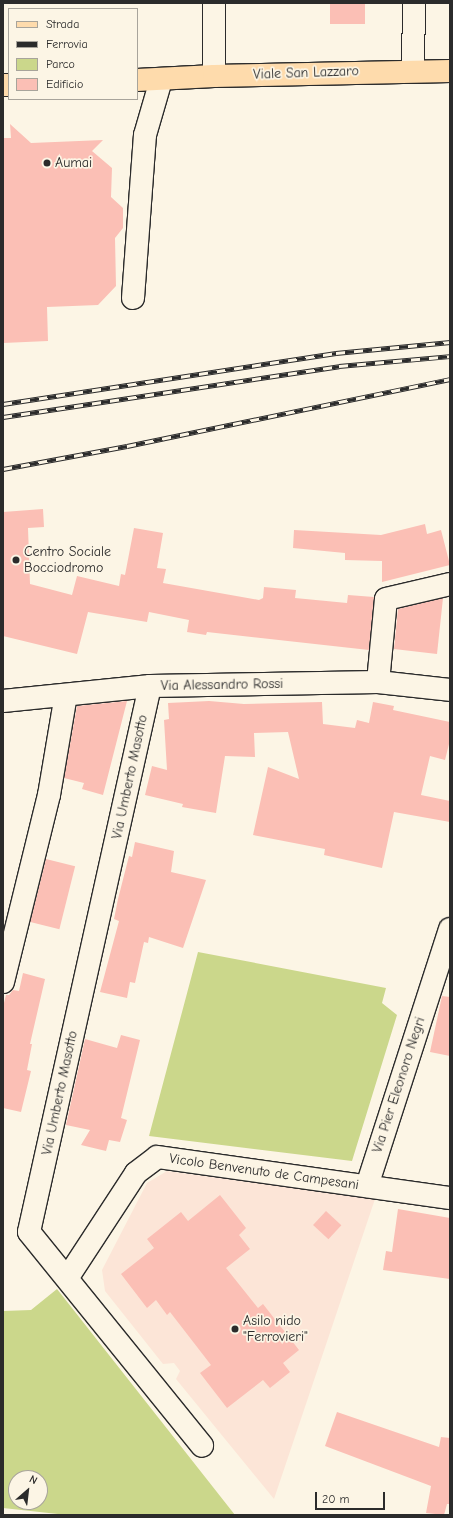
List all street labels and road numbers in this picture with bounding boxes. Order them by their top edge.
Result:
street label: Viale San Lazzaro [253,63,359,83]
street label: Via Alessandro Rossi [161,676,283,694]
street label: Via Umberto Masotto [109,713,151,841]
street label: Via Pier Eleonoro Negri [369,1015,429,1155]
street label: Via Umberto Masotto [39,1029,81,1157]
street label: Vicolo Benvenuto de Campesani [168,1150,360,1194]

